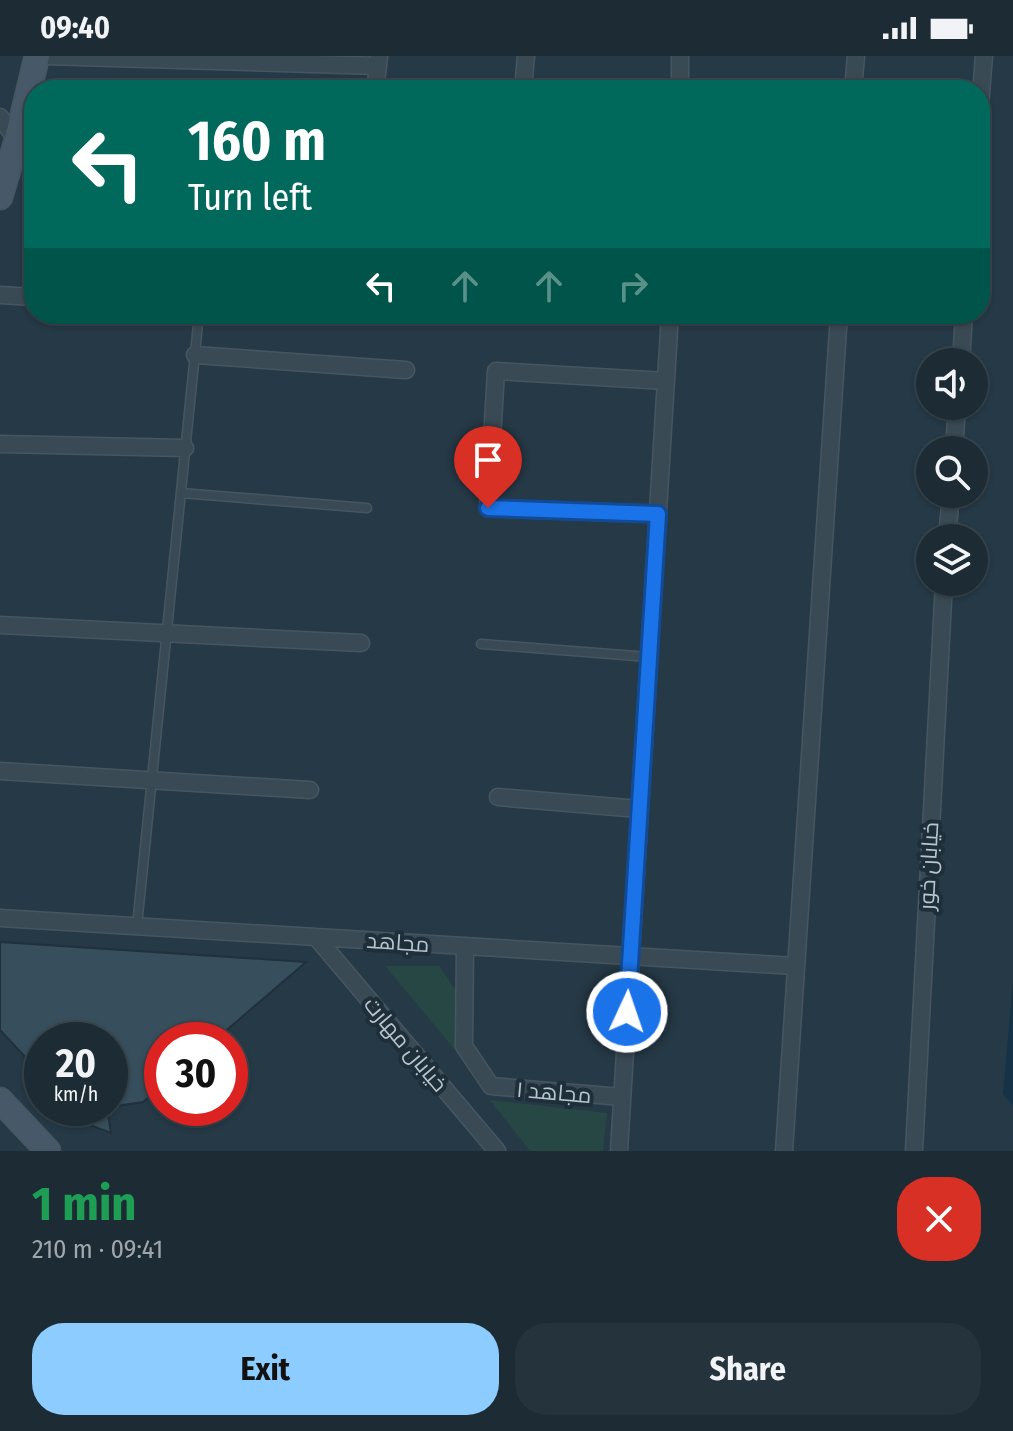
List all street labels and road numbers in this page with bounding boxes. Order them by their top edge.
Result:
street label: خیابان خور [913,821,944,913]
street label: مجاهد [366,927,430,958]
street label: خیابان مهارت [358,991,453,1097]
street label: مجاهد ۱ [515,1076,593,1109]

